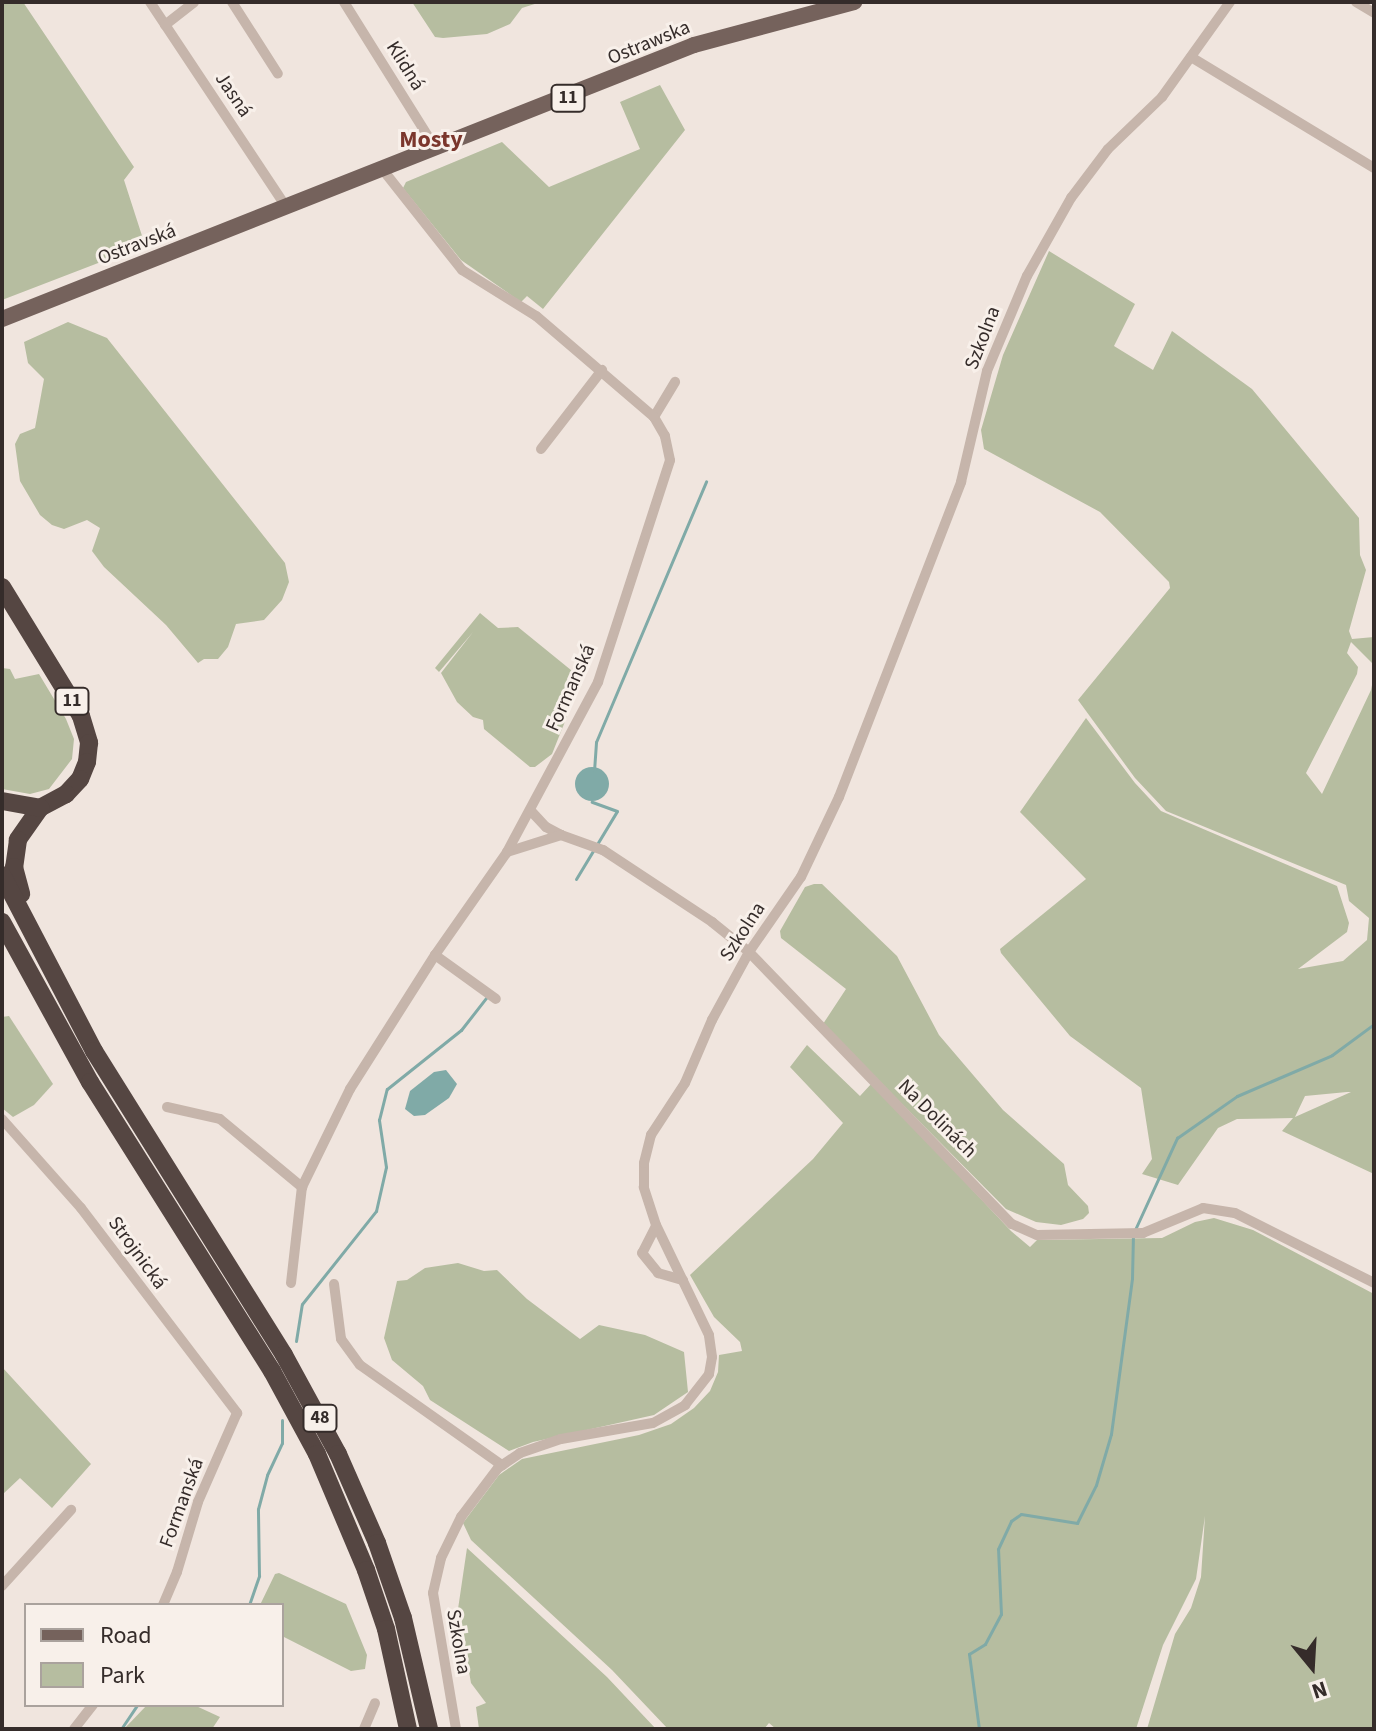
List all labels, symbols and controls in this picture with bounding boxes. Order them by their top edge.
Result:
street label: Ostrawska [604,16,694,70]
street label: Klidná [381,37,429,95]
street label: Jasná [209,68,257,122]
road number: 11 [550,84,586,112]
district label: Mosty [399,126,463,154]
street label: Ostravská [94,219,180,271]
street label: Szkolna [960,303,1006,373]
street label: Formanská [541,641,601,735]
road number: 11 [54,687,90,715]
street label: Szkolna [715,898,771,966]
street label: Na Dolinách [893,1075,981,1163]
street label: Strojnická [103,1212,171,1294]
road number: 48 [302,1404,338,1432]
street label: Formanská [155,1455,209,1551]
legend [24,1603,284,1707]
street label: Szkolna [440,1608,476,1676]
text: Road [100,1618,152,1653]
north arrow [1272,1627,1352,1707]
text: Park [100,1658,145,1693]
text: N [1308,1672,1331,1707]

